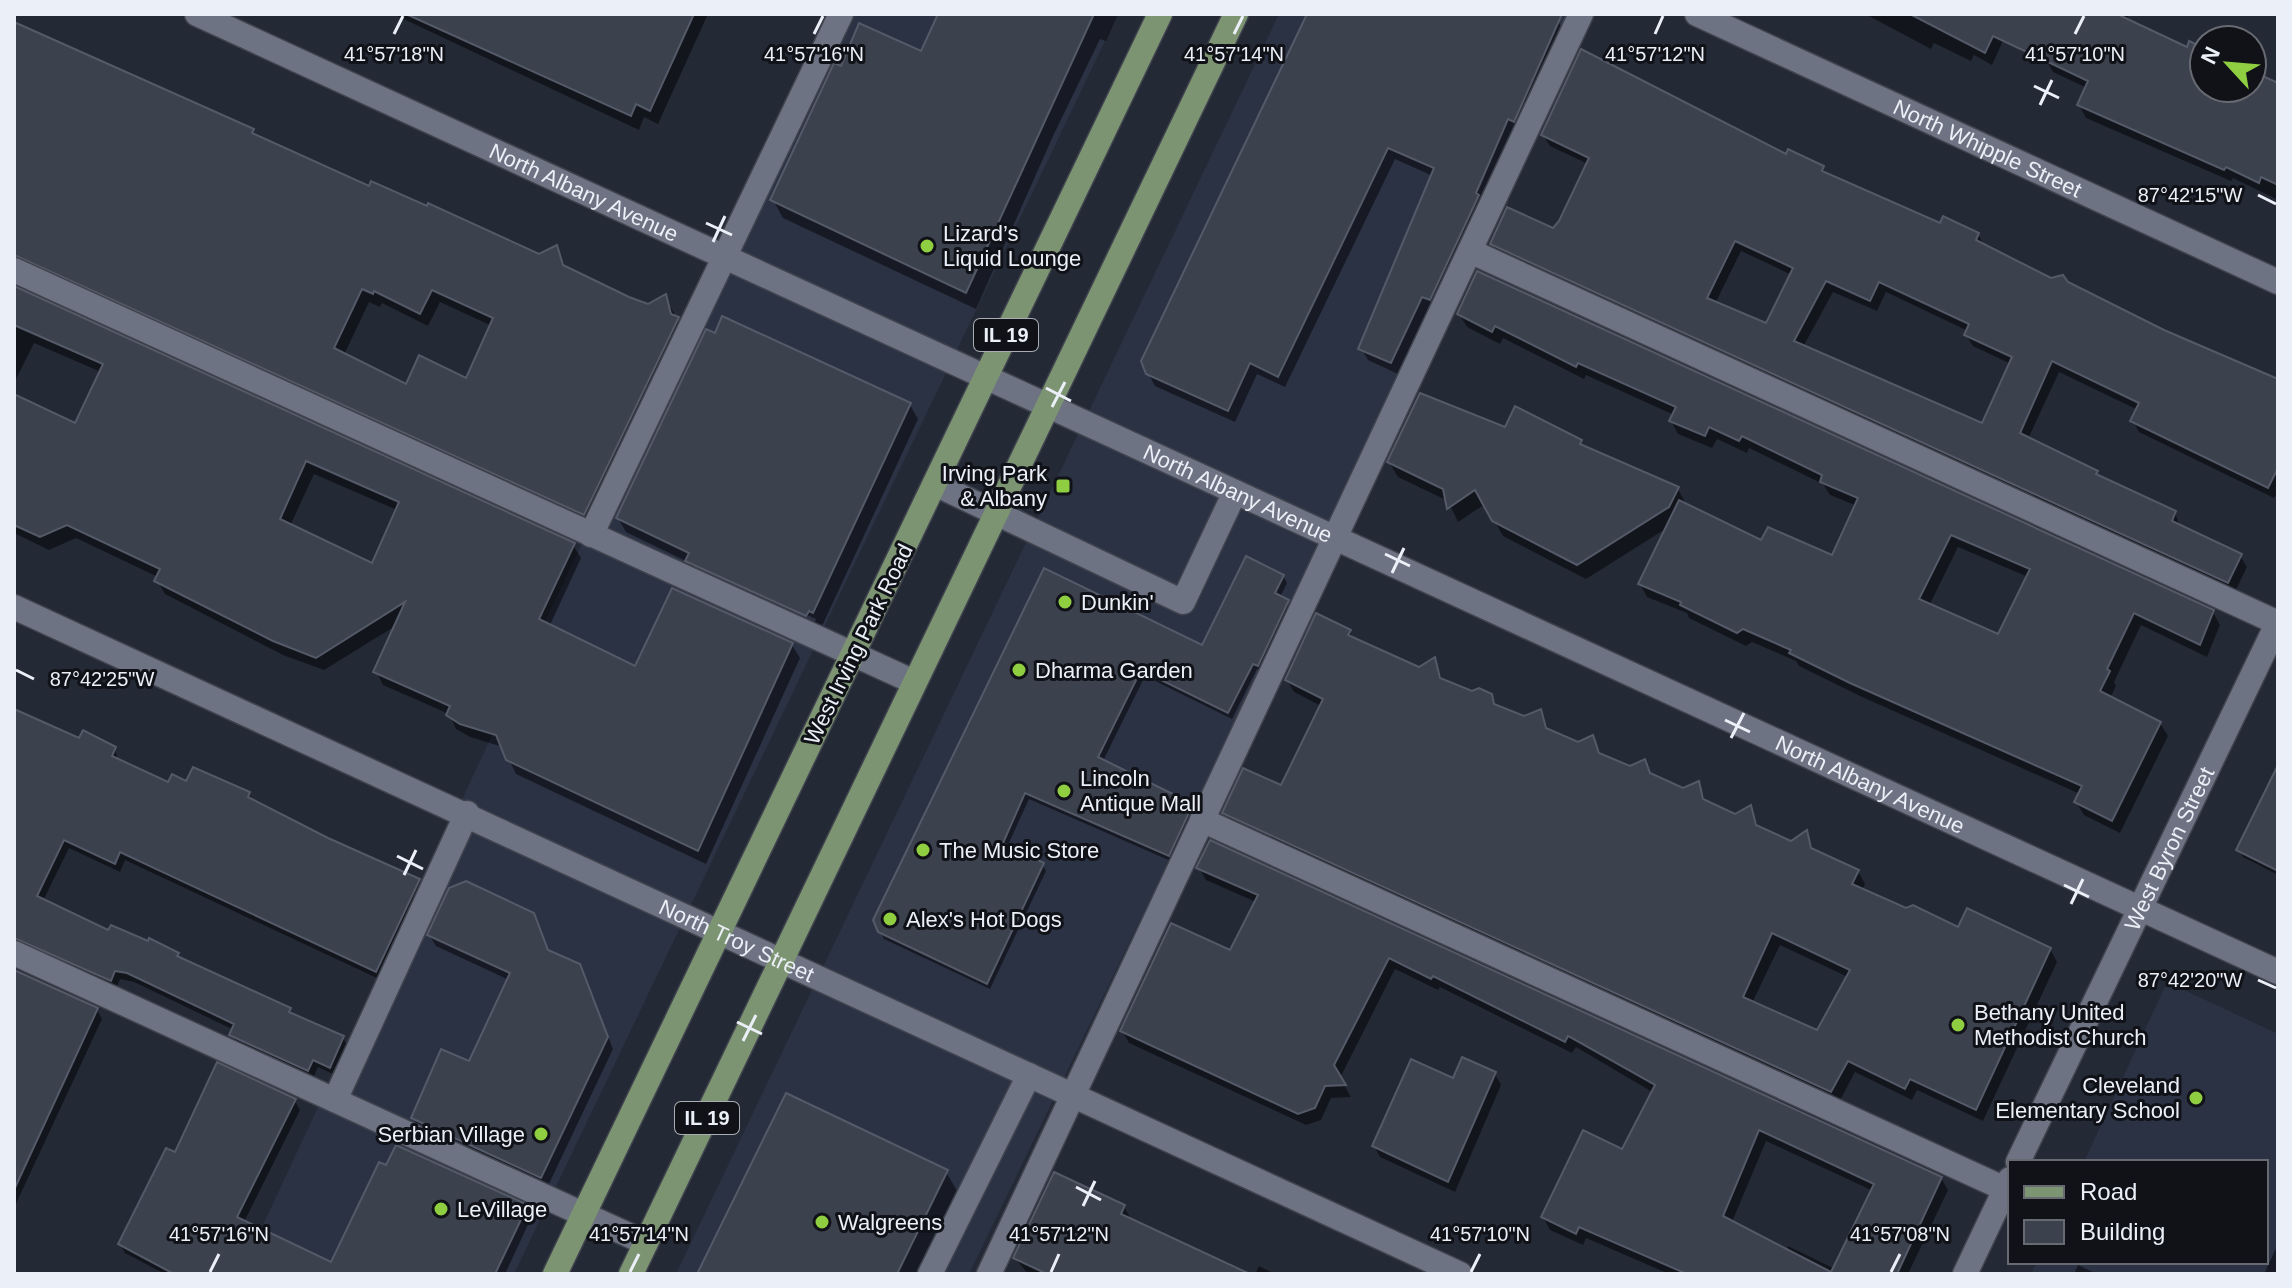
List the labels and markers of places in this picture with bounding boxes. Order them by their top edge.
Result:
place label: Lizard’s Liquid Lounge [943,221,1081,271]
marker: Lizard’s Liquid Lounge [918,237,936,255]
place label: Irving Park & Albany [942,461,1048,511]
marker: Irving Park & Albany [1054,477,1072,495]
place label: Dunkin' [1081,590,1154,615]
marker: Dunkin' [1056,593,1074,611]
place label: Dharma Garden [1035,658,1193,683]
marker: Dharma Garden [1010,661,1028,679]
place label: Lincoln Antique Mall [1080,766,1201,816]
marker: Lincoln Antique Mall [1055,782,1073,800]
place label: The Music Store [939,838,1099,863]
marker: The Music Store [914,841,932,859]
place label: Alex's Hot Dogs [906,907,1062,932]
marker: Alex's Hot Dogs [881,910,899,928]
place label: Bethany United Methodist Church [1974,1000,2146,1050]
marker: Bethany United Methodist Church [1949,1016,1967,1034]
place label: Cleveland Elementary School [1995,1073,2180,1123]
marker: Cleveland Elementary School [2187,1089,2205,1107]
place label: Serbian Village [377,1122,525,1147]
marker: Serbian Village [532,1125,550,1143]
place label: LeVillage [457,1197,547,1222]
marker: LeVillage [432,1200,450,1218]
place label: Walgreens [838,1210,942,1235]
marker: Walgreens [813,1213,831,1231]

